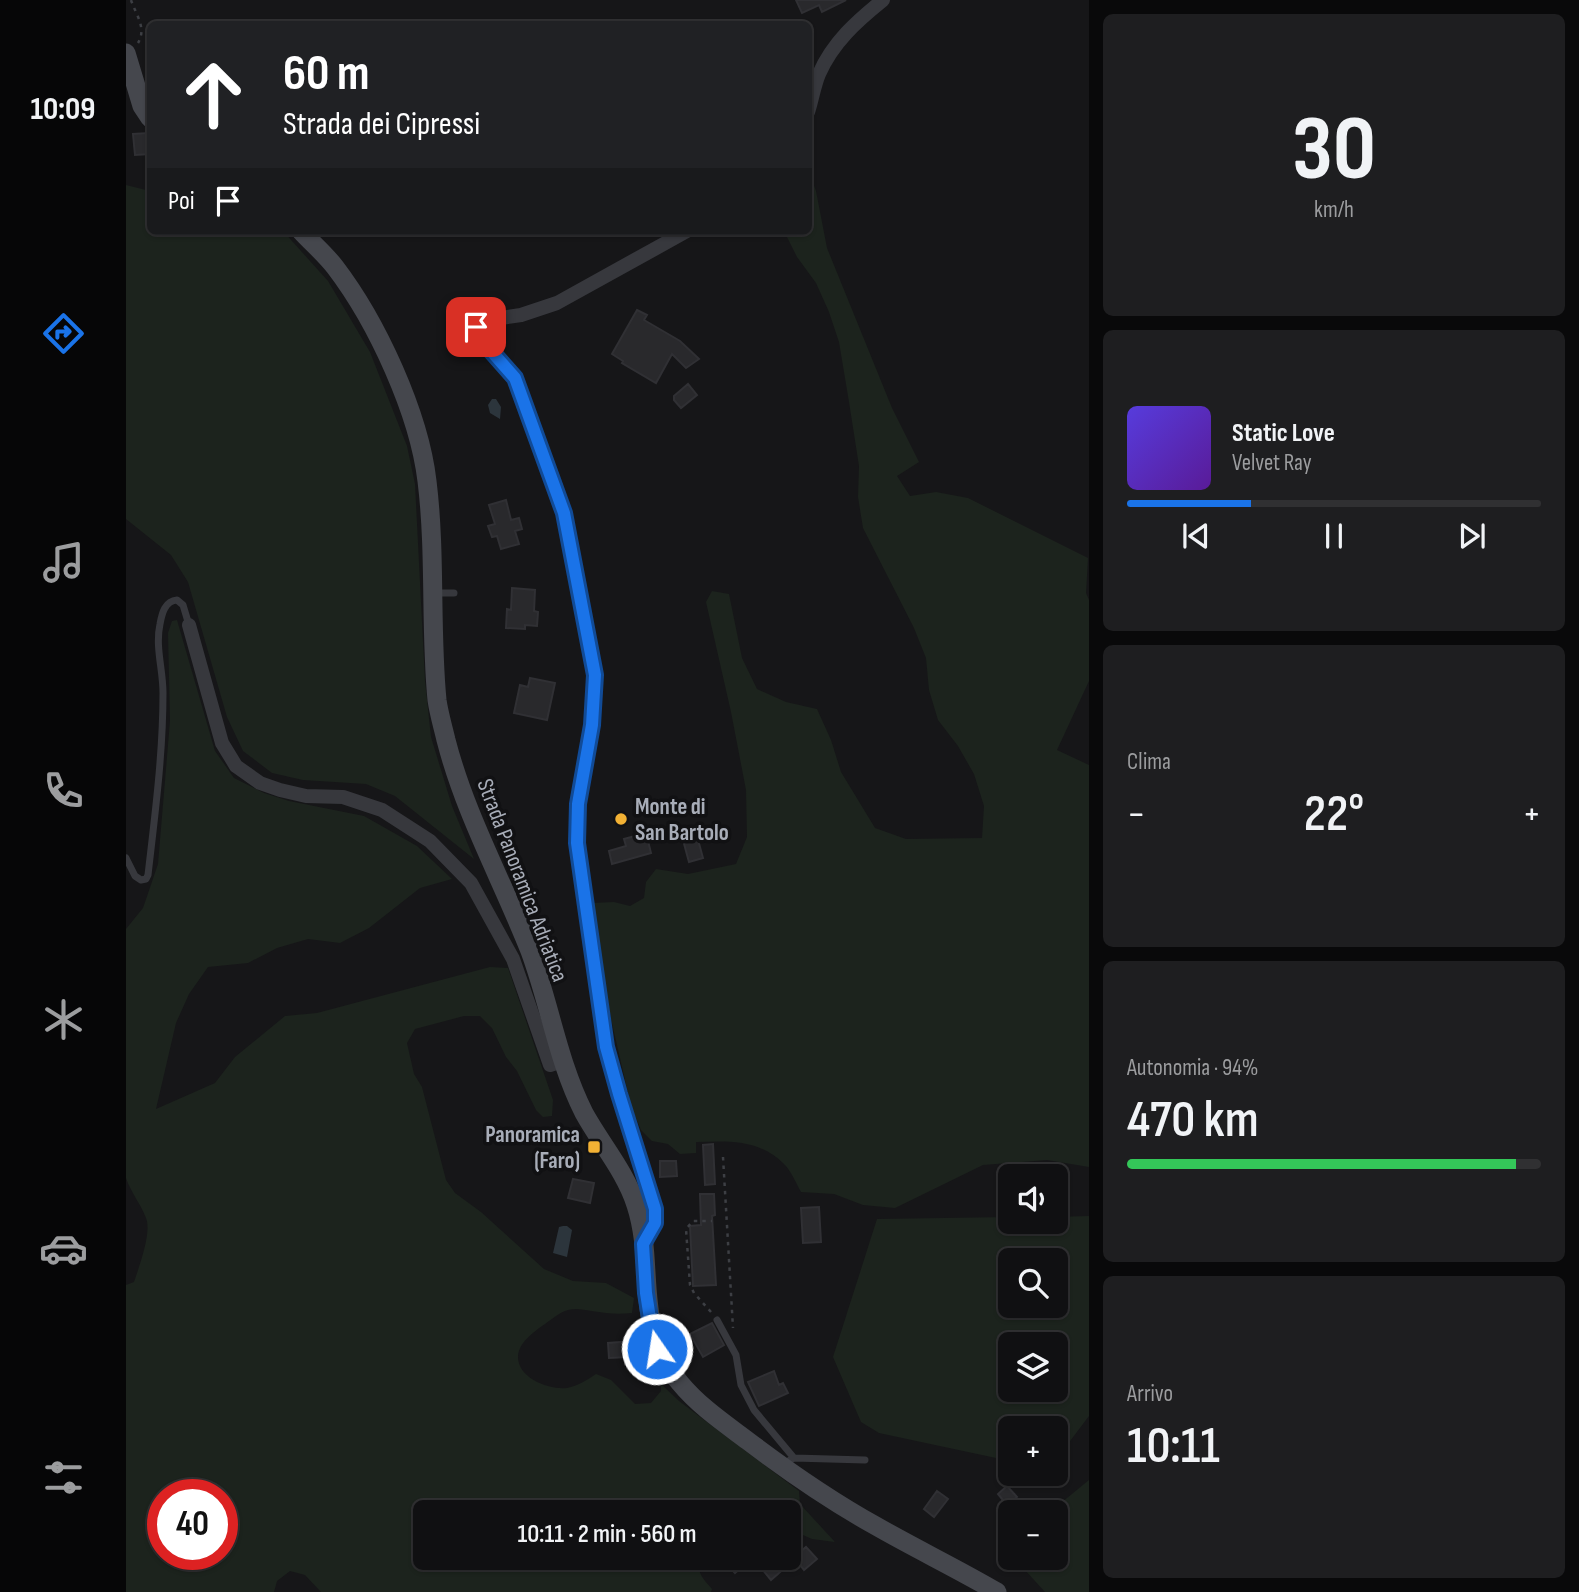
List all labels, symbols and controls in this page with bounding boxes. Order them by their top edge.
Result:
text: 60 m [283,45,370,104]
icon: ahead [168,49,259,140]
text: 10:09 [31,90,95,129]
text: 30 [1292,96,1376,205]
text: Strada dei Cipressi [283,105,480,144]
icon: arrive [209,182,247,220]
text: Poi [168,186,195,217]
text: km/h [1314,196,1354,224]
pin [446,297,506,357]
icon: arrive [457,308,495,346]
icon: directions [39,309,88,358]
text: Static Love [1232,418,1335,449]
text: Velvet Ray [1232,449,1312,477]
icon: previous [1177,517,1215,555]
icon: pause [1315,517,1353,555]
icon: next [1453,517,1491,555]
icon: music [39,538,88,587]
text: Clima [1127,748,1171,776]
icon: phone [39,766,88,815]
street label: Strada Panoramica Adriatica [470,775,574,986]
text: 22° [1304,783,1364,846]
text: − [1127,792,1146,837]
text: + [1522,792,1541,837]
place label: Monte di San Bartolo [635,793,729,847]
marker: Monte di San Bartolo [613,811,629,827]
icon: climate [39,995,88,1044]
text: Autonomia · 94% [1127,1054,1258,1082]
text: 470 km [1127,1089,1259,1152]
place label: Panoramica (Faro) [485,1121,580,1175]
marker: Panoramica (Faro) [586,1139,602,1155]
map controls [998,1164,1068,1570]
button: sound [998,1164,1068,1234]
icon: car [39,1224,88,1273]
button: search [998,1248,1068,1318]
position arrow [620,1312,694,1386]
button: layers [998,1332,1068,1402]
text: Arrivo [1127,1380,1173,1408]
text: 10:11 [1127,1415,1220,1478]
button: + [998,1416,1068,1486]
icon: filters [39,1453,88,1502]
speed limit sign: 40 [147,1479,238,1570]
button: − [998,1500,1068,1570]
text: 10:11 · 2 min · 560 m [518,1519,696,1550]

